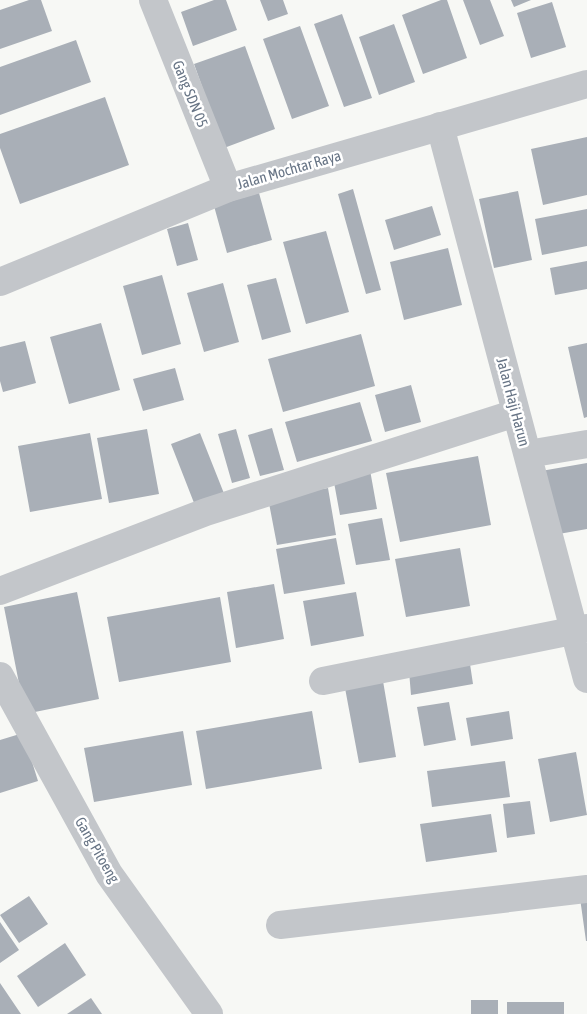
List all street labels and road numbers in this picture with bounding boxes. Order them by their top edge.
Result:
street label: Gang SDN 05 [169,58,212,130]
street label: Jalan Mochtar Raya [235,147,343,192]
street label: Jalan Haji Harun [493,356,534,448]
street label: Gang Pitoeng [72,814,123,886]

